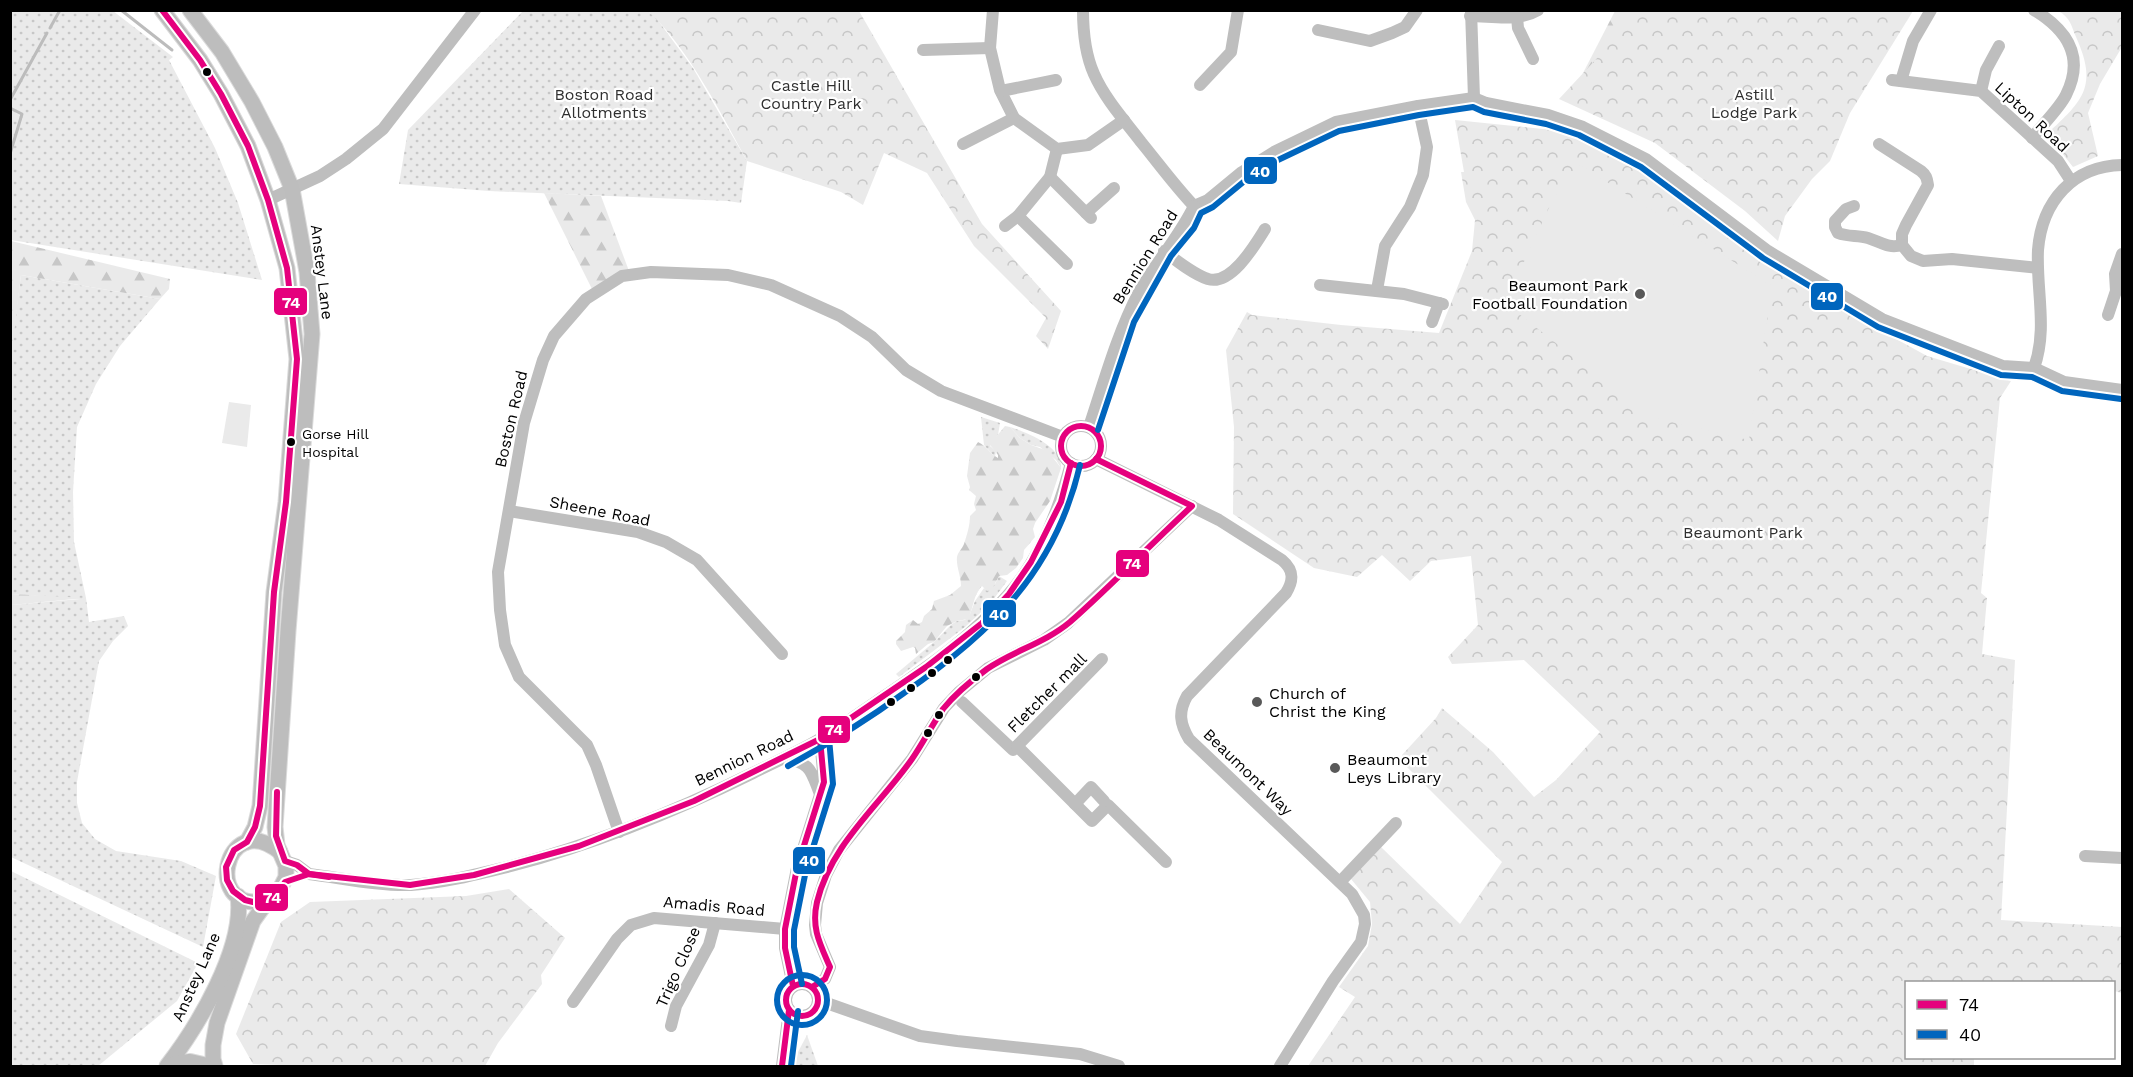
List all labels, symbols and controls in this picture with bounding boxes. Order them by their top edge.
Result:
unlabelled marker [201,66,213,78]
park label: Castle Hill Country Park [760,76,862,113]
street label: Lipton Road [1991,78,2073,156]
park label: Boston Road Allotments [554,85,654,122]
park label: Astill Lodge Park [1711,85,1797,122]
line badge: 40 [1243,156,1278,185]
text: 40 [1250,162,1270,181]
street label: Bennion Road [1108,206,1182,308]
street label: Anstey Lane [307,223,337,321]
place label: Beaumont Park Football Foundation [1472,276,1628,313]
line badge: 40 [1810,282,1844,311]
line badge: 74 [273,287,308,316]
marker: Beaumont Park Football Foundation [1633,287,1647,301]
text: 40 [1817,287,1837,306]
text: 74 [282,293,300,312]
street label: Boston Road [491,369,531,469]
place label: Gorse Hill Hospital [302,426,369,460]
marker: Gorse Hill Hospital [285,436,297,448]
street label: Sheene Road [548,492,652,530]
park label: Beaumont Park [1683,523,1803,542]
line badge: 74 [1115,549,1150,578]
text: 74 [1123,554,1141,573]
line badge: 40 [982,599,1017,628]
text: 40 [989,605,1009,624]
street label: Fletcher mall [1003,649,1091,737]
unlabelled marker [942,654,954,666]
unlabelled marker [926,667,938,679]
unlabelled marker [970,671,982,683]
unlabelled marker [905,682,917,694]
place label: Church of Christ the King [1269,684,1386,721]
marker: Church of Christ the King [1250,695,1264,709]
unlabelled marker [885,696,897,708]
unlabelled marker [933,709,945,721]
line badge: 74 [817,715,851,744]
text: 74 [825,720,843,739]
street label: Beaumont Way [1199,725,1297,820]
street label: Bennion Road [691,726,797,790]
unlabelled marker [922,727,934,739]
place label: Beaumont Leys Library [1347,750,1442,787]
marker: Beaumont Leys Library [1328,761,1342,775]
line badge: 40 [792,846,826,875]
text: 40 [799,851,819,870]
line badge: 74 [254,883,289,912]
text: 74 [263,888,281,907]
street label: Amadis Road [662,892,766,920]
street label: Trigo Close [652,924,704,1010]
street label: Anstey Lane [168,929,224,1025]
legend [1905,981,2115,1059]
text: 74 [1959,994,1979,1015]
text: 40 [1959,1024,1981,1045]

